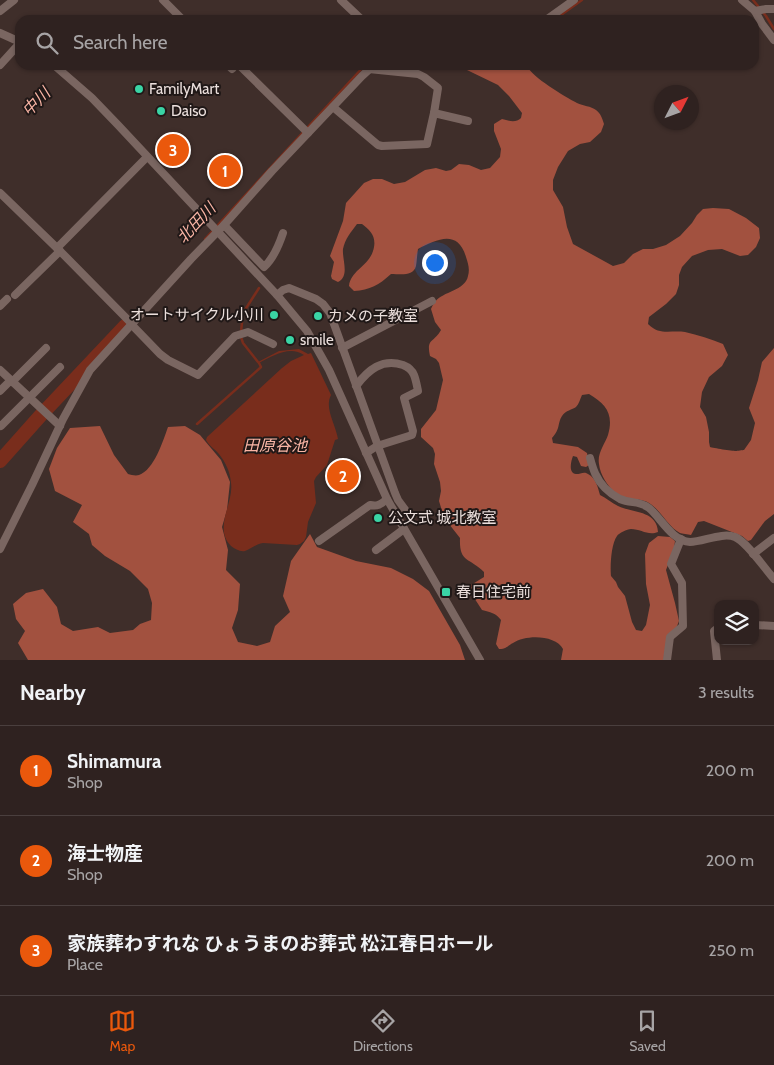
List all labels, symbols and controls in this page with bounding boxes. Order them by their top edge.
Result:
search box [15,15,759,70]
icon: search [33,29,61,57]
text: Search here [73,31,167,54]
place label: FamilyMart [149,80,219,98]
water label: 中川 [18,82,55,120]
marker: FamilyMart [133,83,145,95]
north arrow [654,85,699,130]
place label: Daiso [171,102,207,120]
marker: Daiso [155,105,167,117]
pin: 3 [157,131,189,169]
pin: 1 [209,152,241,190]
water label: 北田川 [173,198,221,247]
your location [422,250,448,276]
place label: オートサイクル小川 [130,306,264,324]
place label: カメの子教室 [328,307,418,325]
marker: オートサイクル小川 [268,309,280,321]
marker: カメの子教室 [312,310,324,322]
place label: smile [300,331,334,349]
marker: smile [284,334,296,346]
water label: 田原谷池 [243,436,309,455]
pin: 2 [327,457,359,495]
place label: 公文式 城北教室 [388,509,496,527]
marker: 公文式 城北教室 [372,512,384,524]
place label: 春日住宅前 [456,583,531,601]
marker: 春日住宅前 [440,586,452,598]
map controls [714,600,759,645]
button: layers [714,600,759,645]
text: Nearby [20,680,86,705]
text: 3 results [698,683,754,702]
text: Shimamura [67,750,161,773]
text: 1 [33,761,39,780]
text: 200 m [706,761,754,780]
text: Shop [67,773,103,792]
text: 海士物産 [67,842,143,865]
text: 2 [32,851,40,870]
text: 200 m [706,851,754,870]
text: Shop [67,865,103,884]
text: 家族葬わすれな ひょうまのお葬式 松江春日ホール [67,932,494,955]
text: 3 [32,941,40,960]
text: 250 m [708,941,754,960]
text: Place [67,955,103,974]
tab: Map [108,1007,136,1055]
tab: Directions [353,1007,413,1055]
tab: Saved [629,1007,666,1055]

